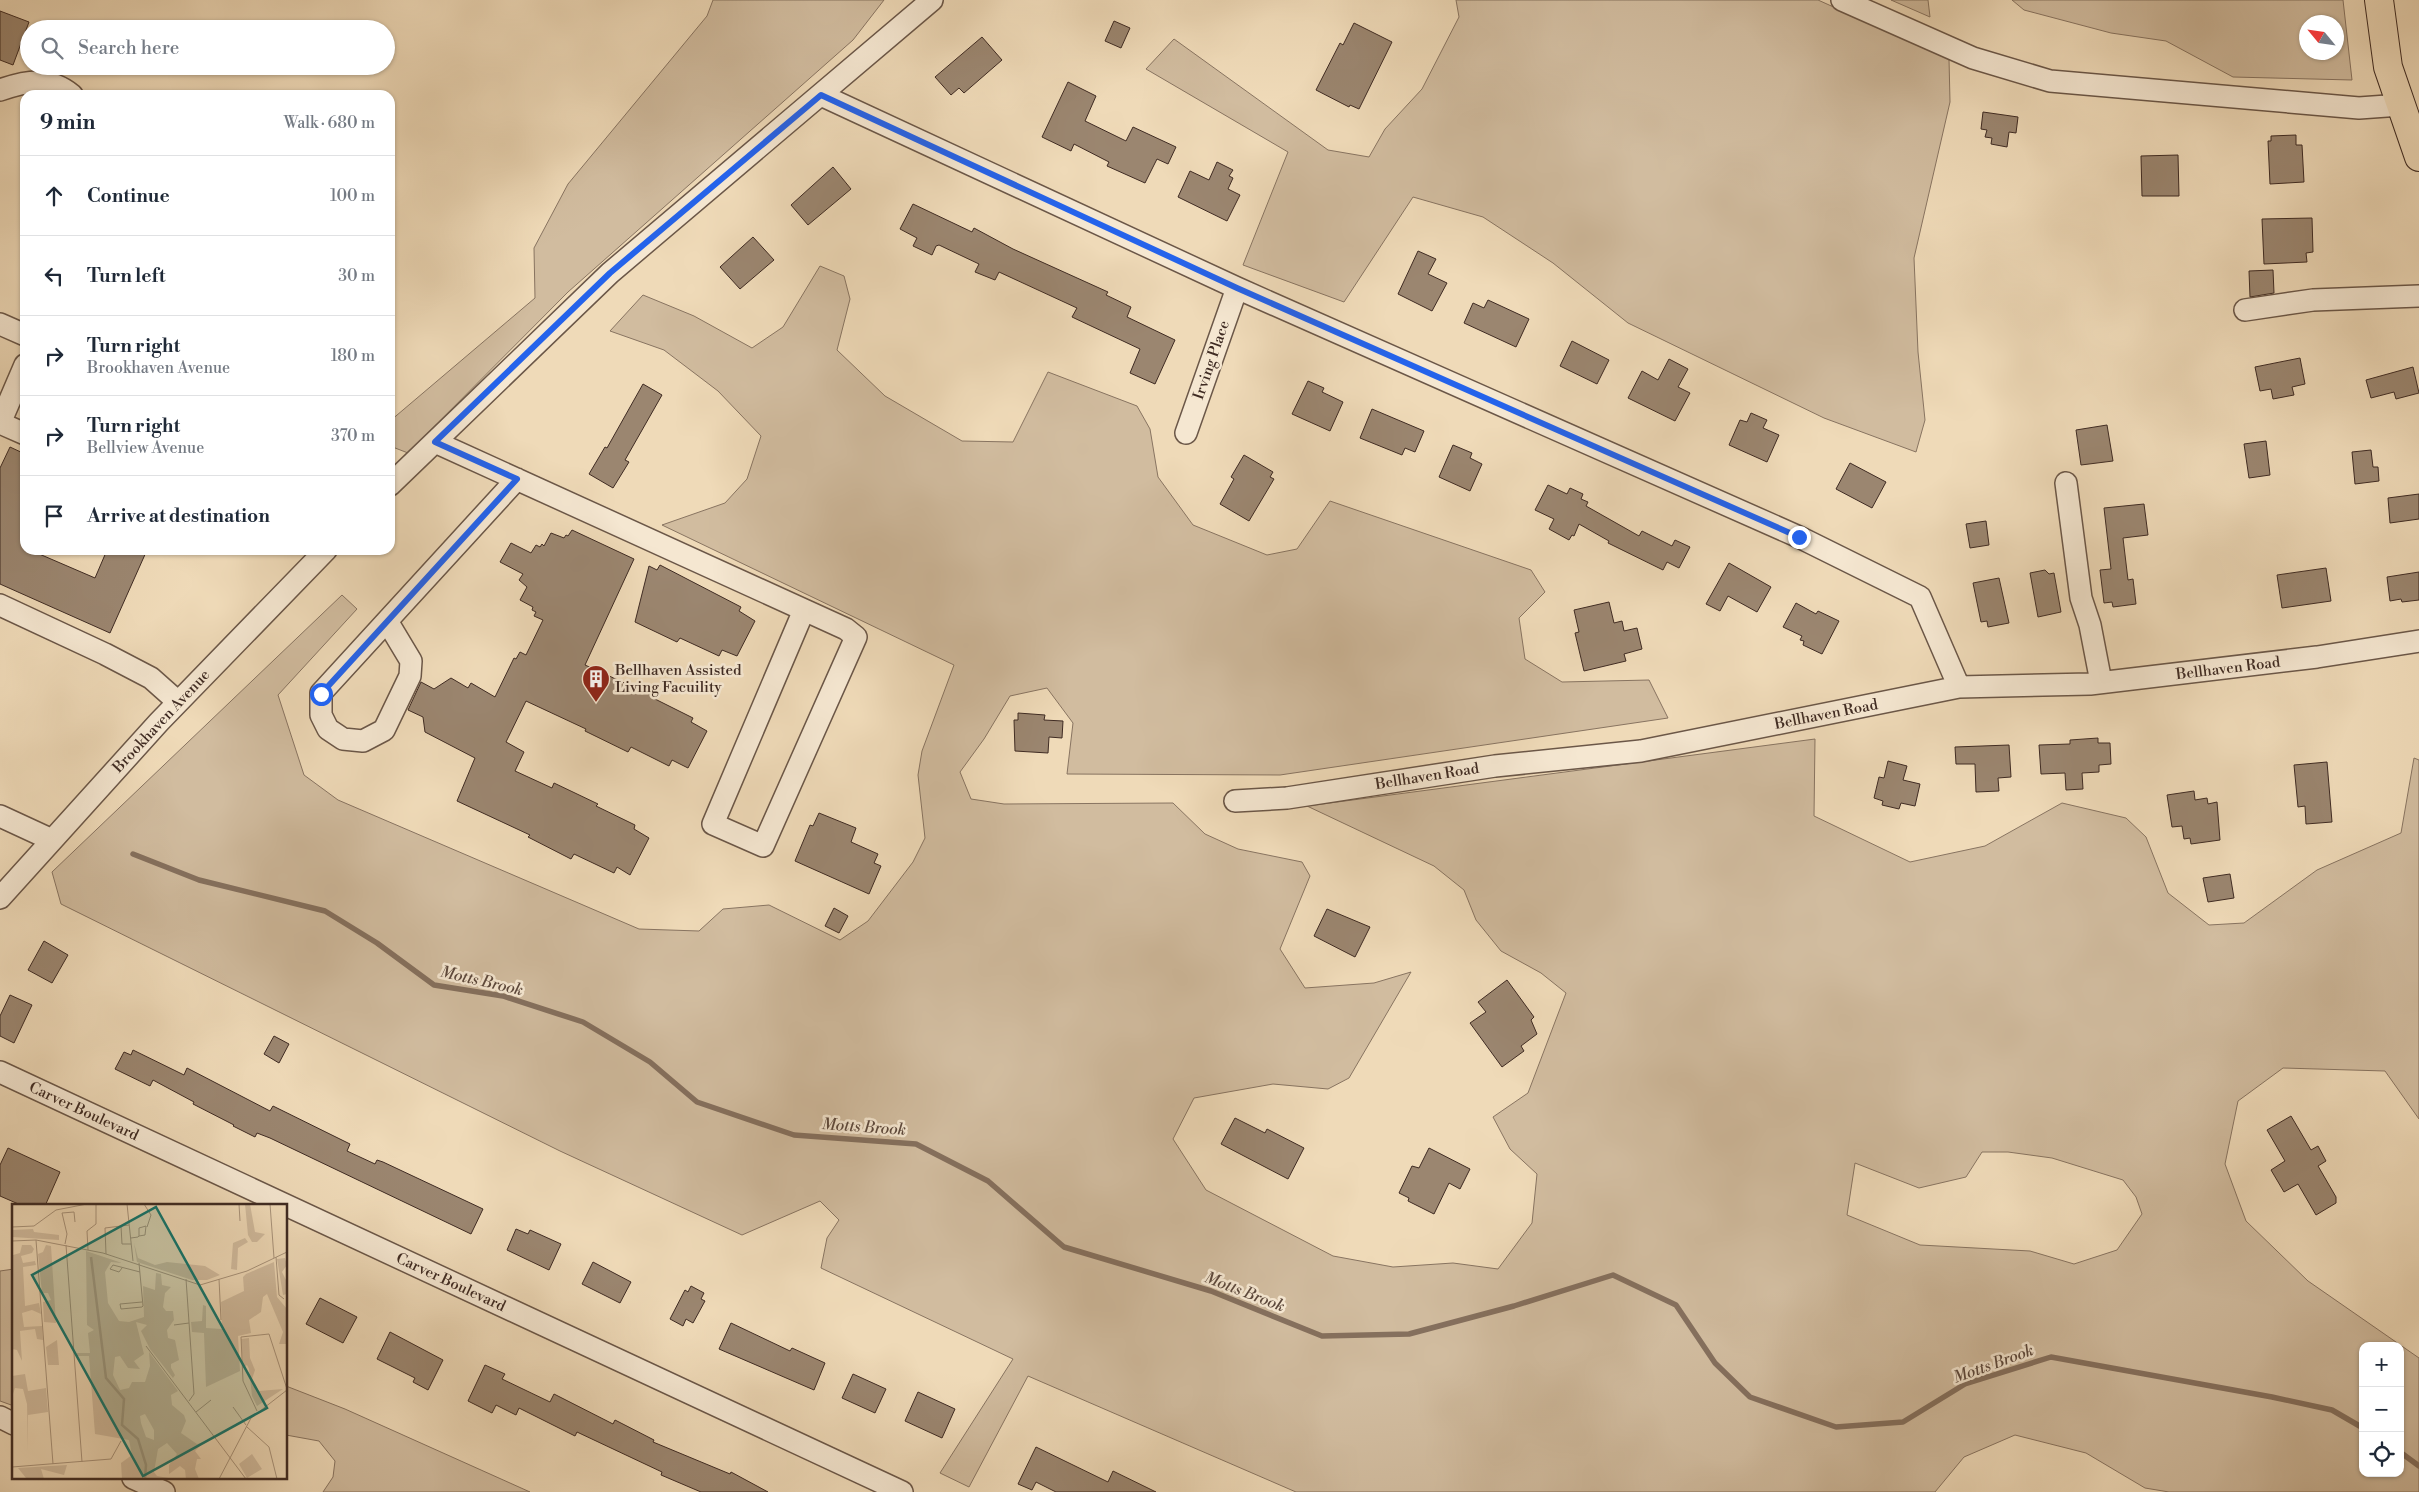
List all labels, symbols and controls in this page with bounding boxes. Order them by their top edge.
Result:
north arrow [2299,15,2344,60]
search box [20,20,395,75]
icon: search [38,34,66,62]
text: Search here [78,36,179,60]
text: 9 min [40,110,95,136]
text: Walk · 680 m [284,113,375,133]
icon: ahead [40,182,68,210]
text: Continue [87,184,170,208]
text: 100 m [330,186,375,206]
icon: left [40,262,68,290]
text: Turn left [87,264,166,288]
text: 30 m [338,266,375,286]
street label: Irving Place [1189,318,1234,402]
text: Turn right [87,334,180,358]
icon: right [40,342,68,370]
text: 180 m [331,346,375,366]
text: Brookhaven Avenue [87,358,230,378]
text: Turn right [87,414,180,438]
icon: right [40,422,68,450]
text: 370 m [331,426,375,446]
text: Bellview Avenue [87,438,204,458]
icon: arrive [40,502,68,530]
text: Arrive at destination [87,504,270,528]
route end [1788,526,1811,549]
street label: Bellhaven Road [2174,653,2282,684]
place label: Bellhaven Assisted Living Facuility [614,661,742,697]
building icon: Bellhaven Assisted Living Facuility [581,664,611,703]
street label: Brookhaven Avenue [108,666,214,778]
route start [310,683,333,706]
street label: Bellhaven Road [1772,695,1880,734]
street label: Bellhaven Road [1373,759,1481,794]
water label: Motts Brook [438,962,525,1000]
street label: Carver Boulevard [26,1078,142,1145]
water label: Motts Brook [821,1114,907,1140]
inset map [12,1204,288,1480]
street label: Carver Boulevard [393,1249,509,1316]
water label: Motts Brook [1202,1267,1288,1316]
water label: Motts Brook [1950,1340,2036,1388]
map controls [2359,1342,2404,1477]
button: + [2359,1342,2404,1387]
button: − [2359,1387,2404,1432]
button: locate [2359,1432,2404,1477]

